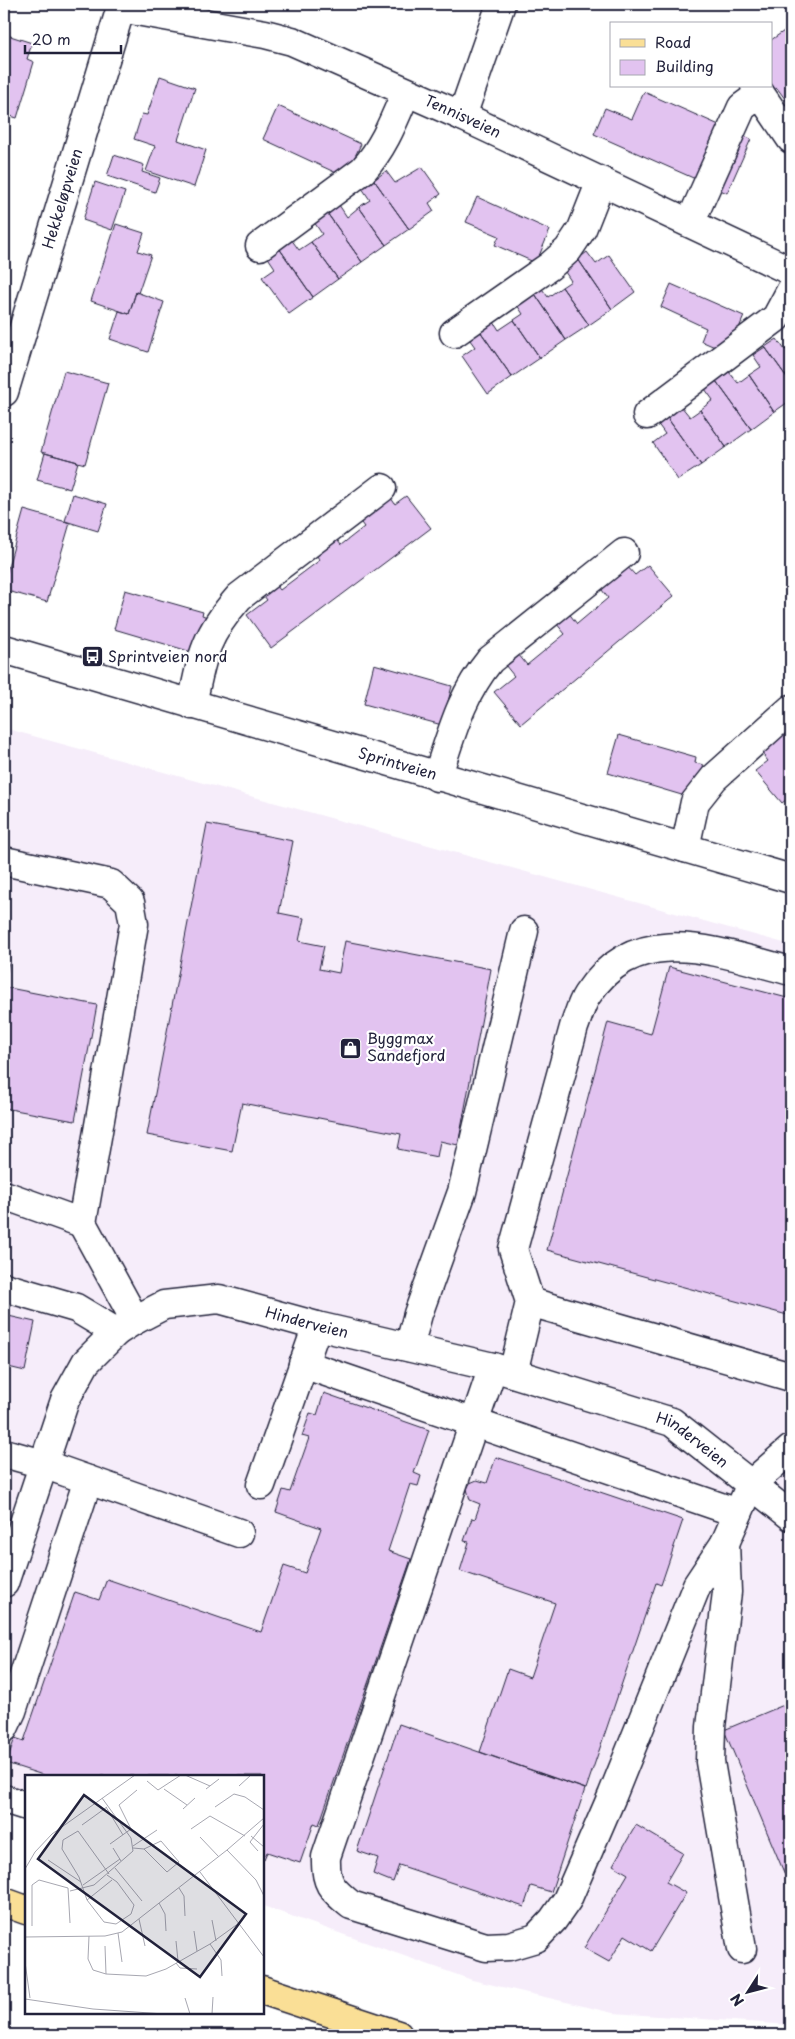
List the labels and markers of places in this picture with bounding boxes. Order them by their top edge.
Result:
place label: Sprintveien nord [108,644,228,667]
bus stop icon: Sprintveien nord [80,645,104,669]
place label: Byggmax Sandefjord [367,1026,446,1066]
shop icon: Byggmax Sandefjord [339,1036,363,1060]

